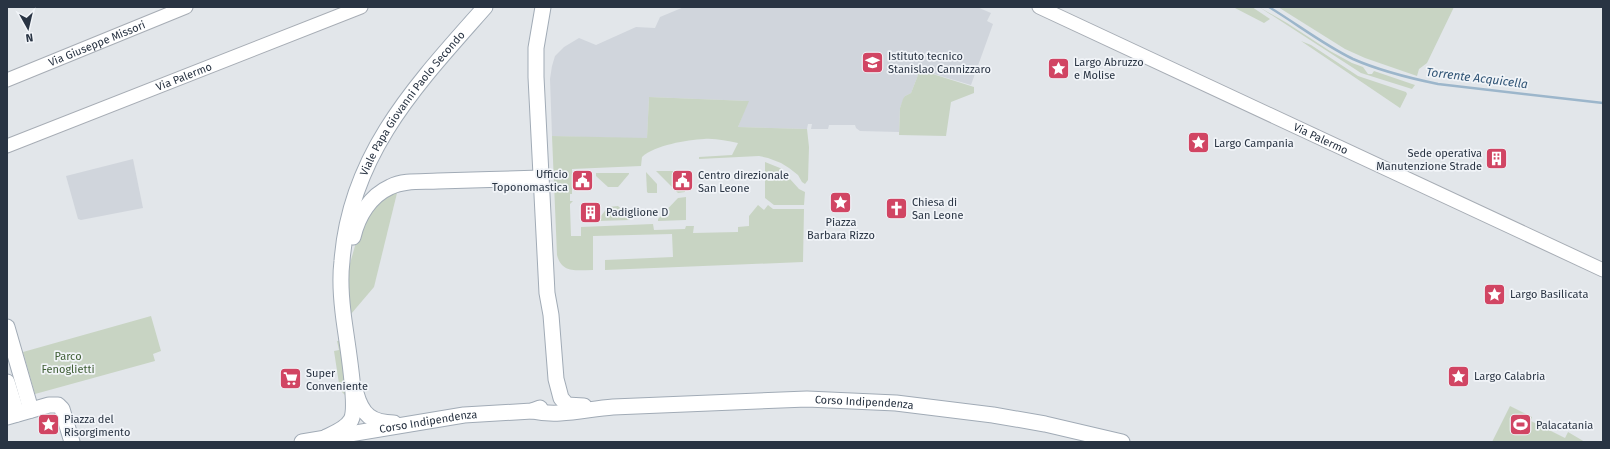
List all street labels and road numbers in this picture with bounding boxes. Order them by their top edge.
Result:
street label: Via Giuseppe Missori [47,18,147,69]
street label: Viale Papa Giovanni Paolo Secondo [357,29,468,178]
street label: Via Palermo [154,60,214,94]
street label: Via Palermo [1291,121,1350,157]
street label: Corso Indipendenza [814,393,914,412]
street label: Corso Indipendenza [378,408,478,436]

